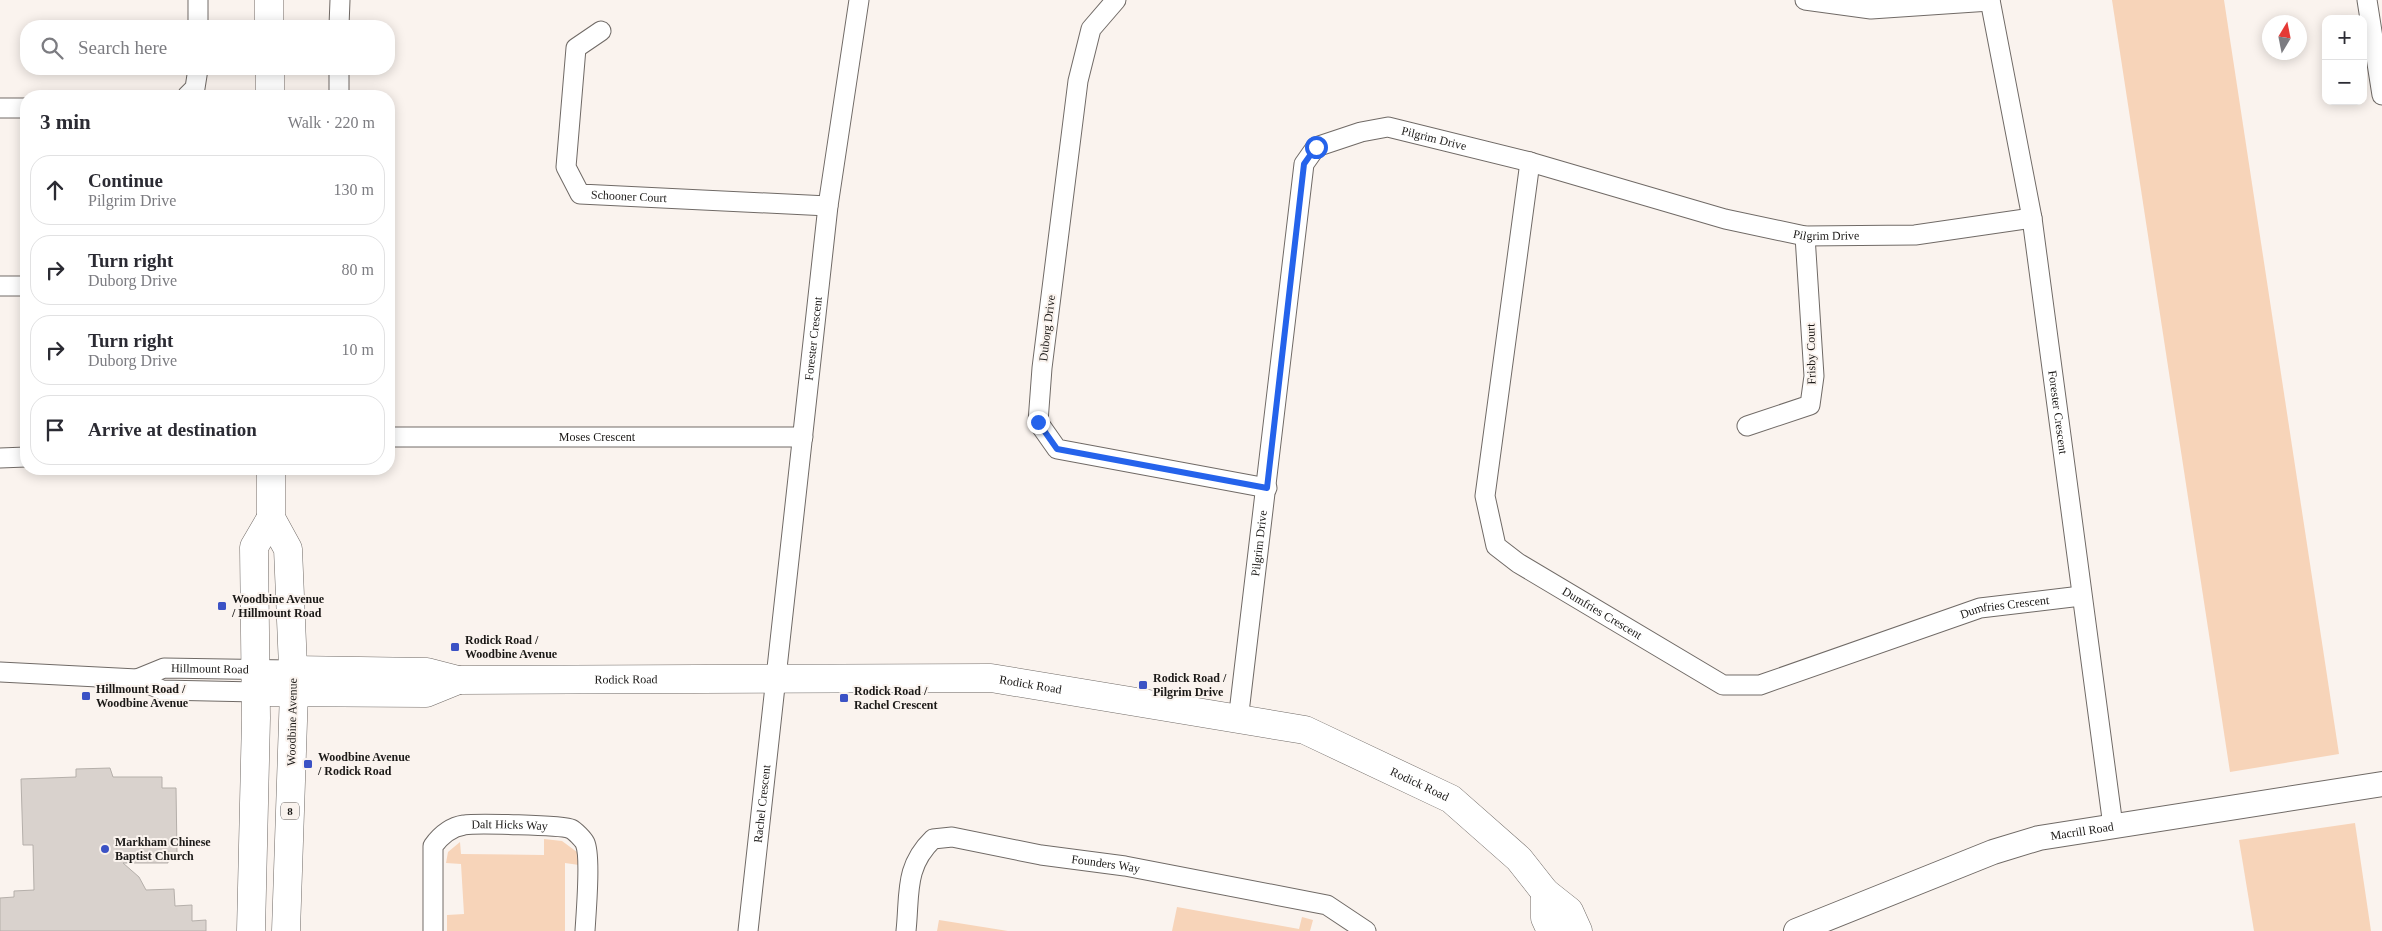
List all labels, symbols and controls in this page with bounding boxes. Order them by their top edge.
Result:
north arrow [2262,15,2307,60]
map controls [2322,15,2367,105]
button: + [2322,15,2367,60]
search box [20,20,395,75]
icon: search [38,34,66,62]
text: Search here [78,37,167,58]
button: − [2322,60,2367,105]
text: 3 min [40,110,91,134]
text: Walk · 220 m [288,114,375,131]
street label: Pilgrim Drive [1400,124,1468,153]
route start [1305,136,1328,159]
text: Continue [88,170,163,191]
icon: ahead [41,176,69,204]
text: 130 m [334,181,374,198]
street label: Schooner Court [591,188,668,205]
text: Pilgrim Drive [88,192,176,209]
street label: Pilgrim Drive [1792,227,1859,243]
text: Turn right [88,250,173,271]
icon: right [41,256,69,284]
text: 80 m [342,261,374,278]
text: Duborg Drive [88,272,177,289]
street label: Duborg Drive [1036,294,1058,362]
street label: Forester Crescent [802,295,825,381]
street label: Frisby Court [1803,323,1819,385]
text: Turn right [88,330,173,351]
icon: right [41,336,69,364]
text: 10 m [342,341,374,358]
text: Duborg Drive [88,352,177,369]
street label: Forester Crescent [2045,370,2070,456]
route end [1027,411,1050,434]
icon: arrive [41,416,69,444]
text: Arrive at destination [88,419,257,440]
street label: Moses Crescent [559,430,636,444]
street label: Pilgrim Drive [1248,509,1270,577]
street label: Dumfries Crescent [1560,584,1645,643]
place label: Woodbine Avenue / Hillmount Road [231,592,325,620]
street label: Dumfries Crescent [1958,593,2051,621]
marker: Woodbine Avenue / Hillmount Road [216,600,228,612]
place label: Rodick Road / Woodbine Avenue [465,633,558,661]
marker: Rodick Road / Woodbine Avenue [449,641,461,653]
street label: Hillmount Road [171,661,249,676]
place label: Rodick Road / Pilgrim Drive [1153,671,1227,699]
street label: Rodick Road [594,672,658,686]
street label: Rodick Road [998,672,1063,697]
street label: Woodbine Avenue [284,678,300,766]
marker: Rodick Road / Pilgrim Drive [1137,679,1149,691]
place label: Hillmount Road / Woodbine Avenue [96,682,189,710]
place label: Rodick Road / Rachel Crescent [854,684,937,712]
marker: Hillmount Road / Woodbine Avenue [80,690,92,702]
marker: Rodick Road / Rachel Crescent [838,692,850,704]
place label: Woodbine Avenue / Rodick Road [317,750,411,778]
marker: Woodbine Avenue / Rodick Road [302,758,314,770]
street label: Rachel Crescent [751,763,773,843]
street label: Rodick Road [1388,764,1451,804]
road number: 8 [281,802,299,819]
street label: Dalt Hicks Way [471,817,548,833]
street label: Macrill Road [2050,819,2115,843]
place label: Markham Chinese Baptist Church [115,835,211,863]
marker: Markham Chinese Baptist Church [99,843,111,855]
street label: Founders Way [1071,852,1141,876]

